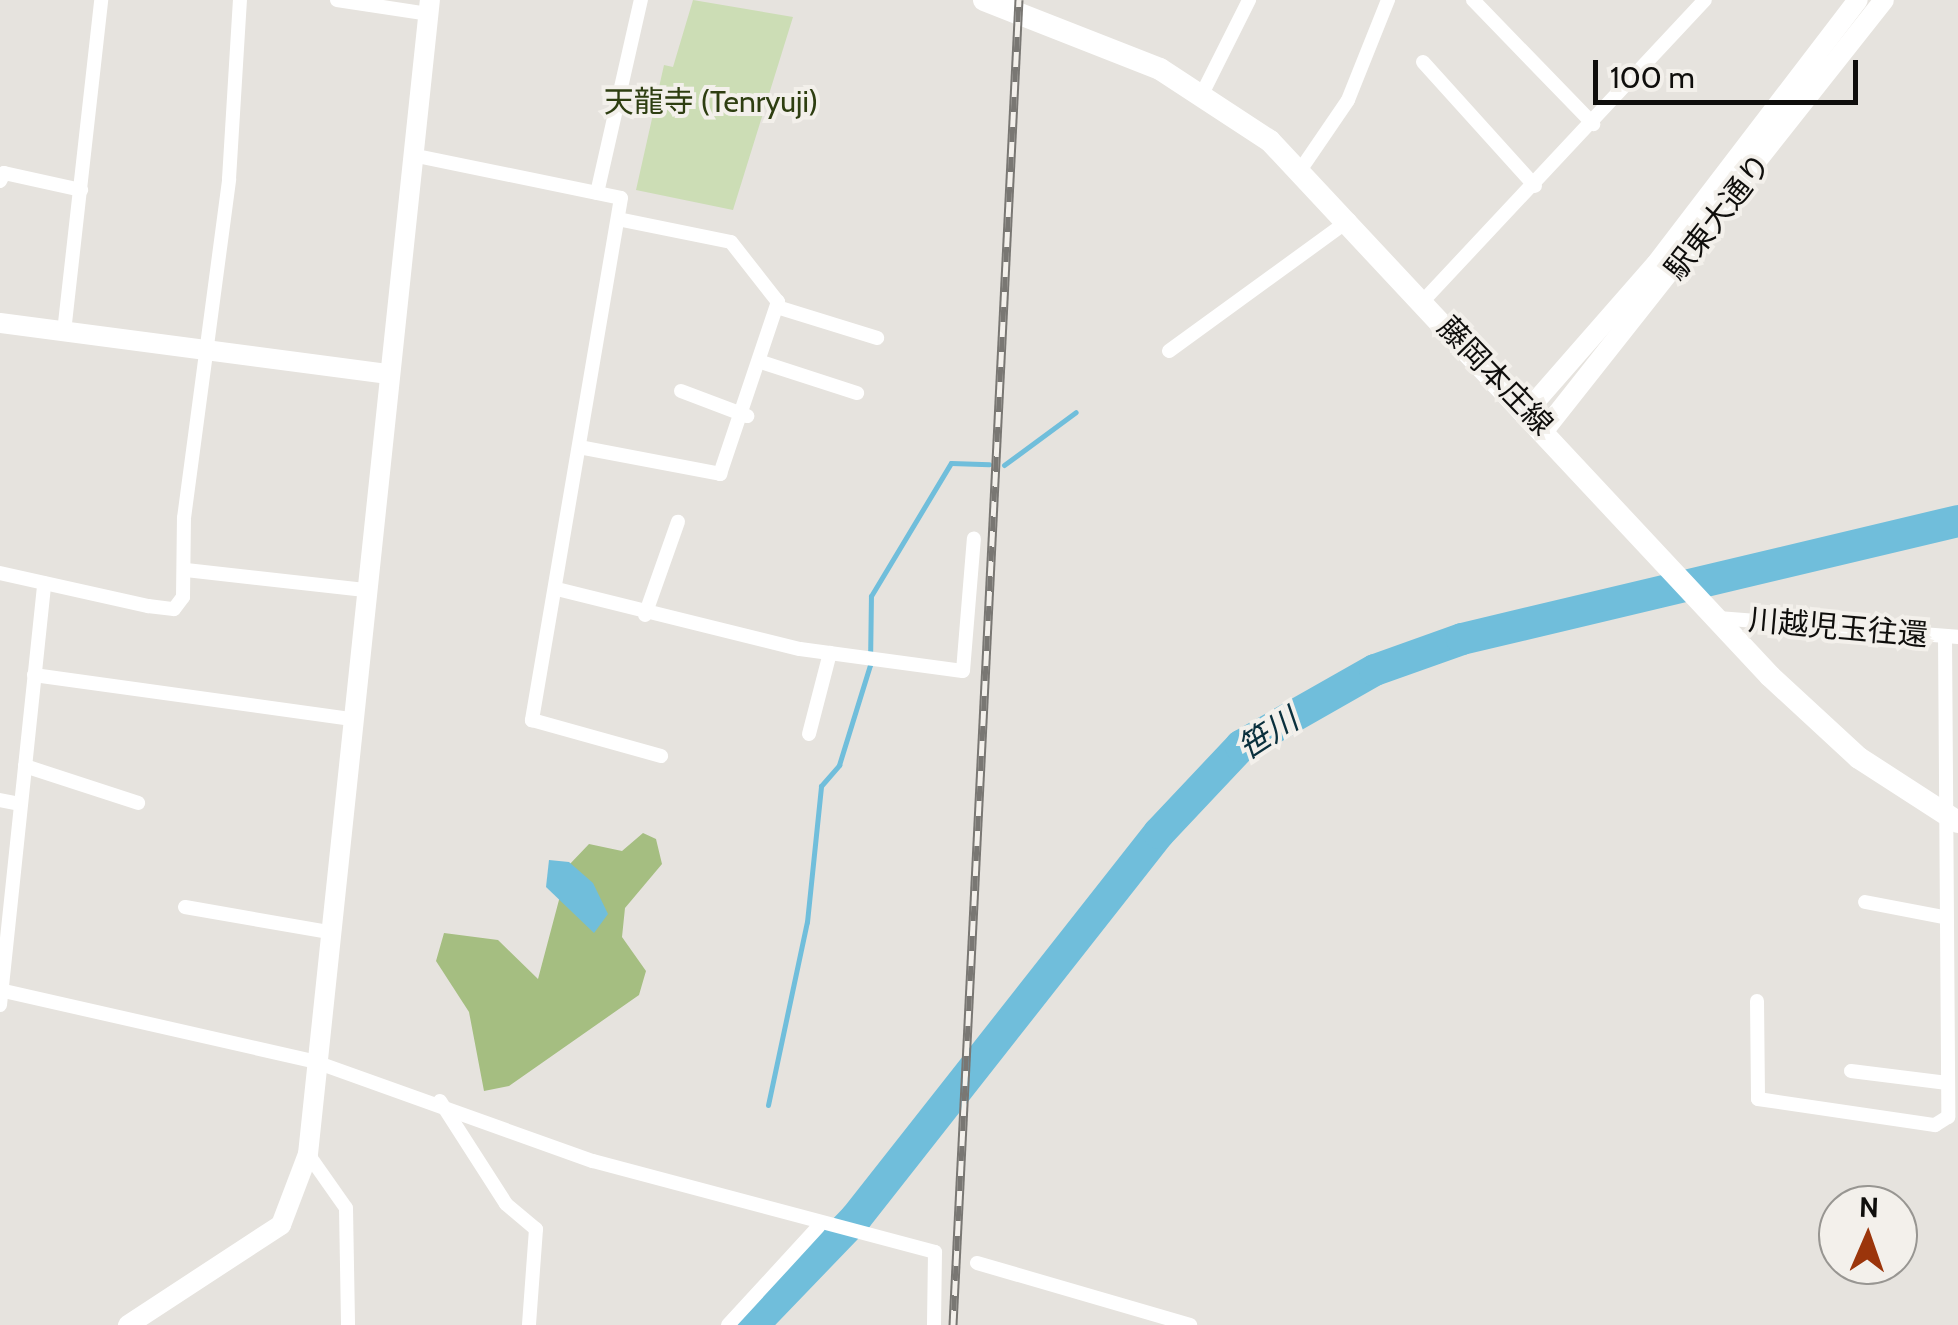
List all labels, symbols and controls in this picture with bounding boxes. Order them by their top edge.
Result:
scale bar [1598,40,1863,102]
text: 100 m [1610,59,1695,96]
park label: 天龍寺 (Tenryuji) [604,84,818,120]
street label: 駅東大通り [1658,147,1778,287]
street label: 藤岡本庄線 [1430,310,1560,442]
street label: 川越児玉往還 [1747,602,1929,654]
water label: 笹川 [1231,700,1305,768]
north arrow [1818,1185,1918,1285]
text: N [1858,1190,1879,1224]

